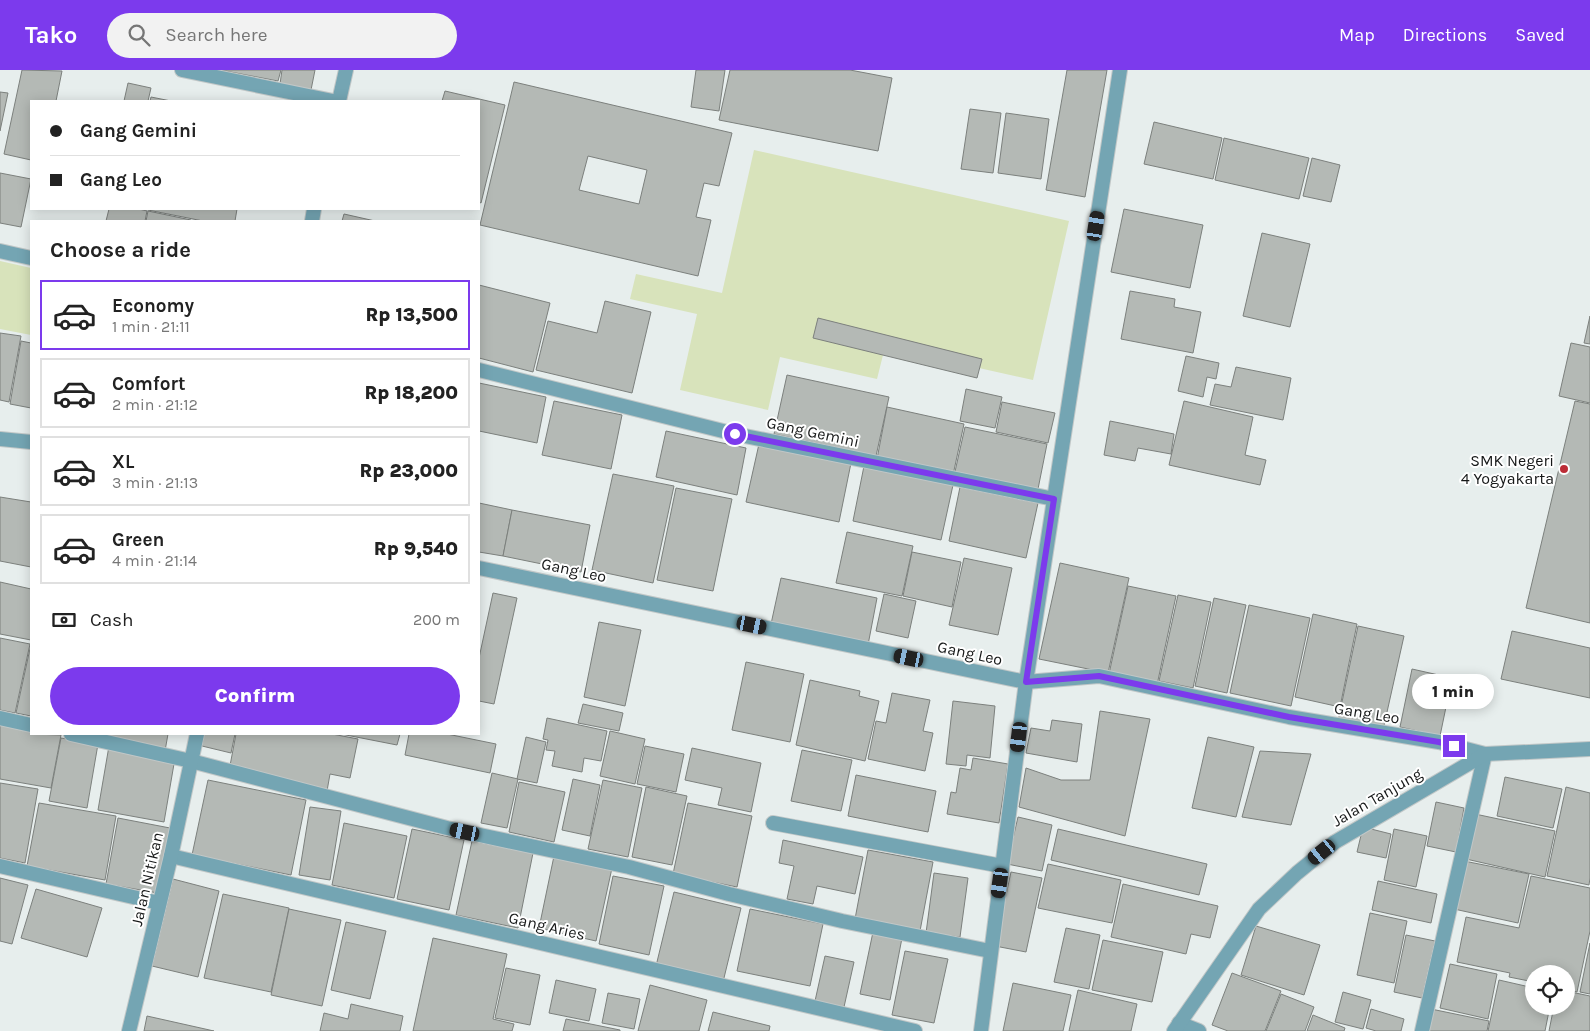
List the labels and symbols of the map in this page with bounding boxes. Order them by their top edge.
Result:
car [1086,210,1105,242]
street label: Gang Gemini [765,413,861,451]
route start [724,423,746,445]
place label: SMK Negeri 4 Yogyakarta [1461,451,1554,488]
marker: SMK Negeri 4 Yogyakarta [1558,463,1570,475]
street label: Gang Leo [540,554,608,586]
car [735,615,768,635]
street label: Gang Leo [936,637,1004,669]
car [892,648,925,668]
callout: 1 min [1413,674,1495,708]
street label: Gang Leo [1333,698,1401,728]
car [1009,721,1028,753]
route end [1443,735,1465,757]
street label: Jalan Tanjung [1329,764,1425,830]
car [448,822,481,842]
street label: Jalan Nitikan [127,830,167,928]
car [1305,837,1338,867]
car [990,867,1009,899]
street label: Gang Aries [507,908,587,944]

